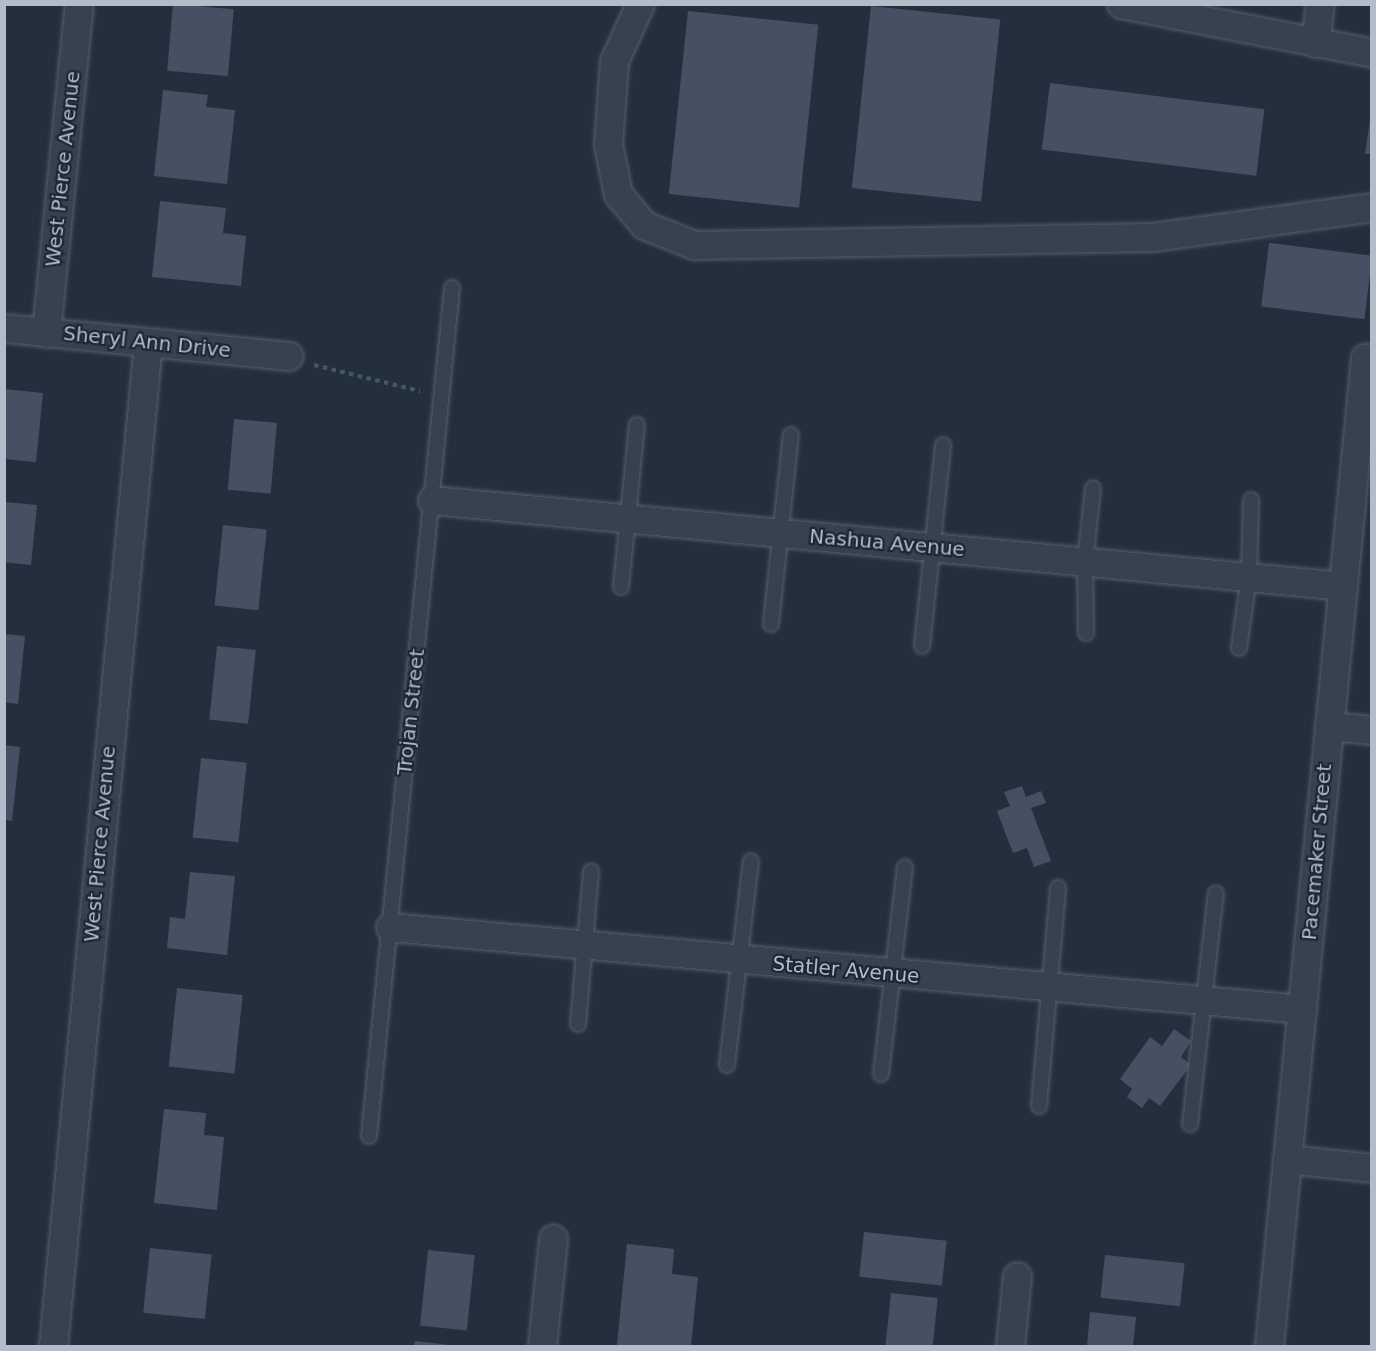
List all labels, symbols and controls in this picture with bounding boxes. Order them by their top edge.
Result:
street label: West Pierce Avenue [41,70,85,268]
street label: Sheryl Ann Drive [62,321,232,363]
street label: Nashua Avenue [808,524,966,562]
street label: Trojan Street [392,648,430,776]
street label: West Pierce Avenue [79,745,121,943]
street label: Pacemaker Street [1297,763,1337,941]
street label: Statler Avenue [772,952,920,988]

